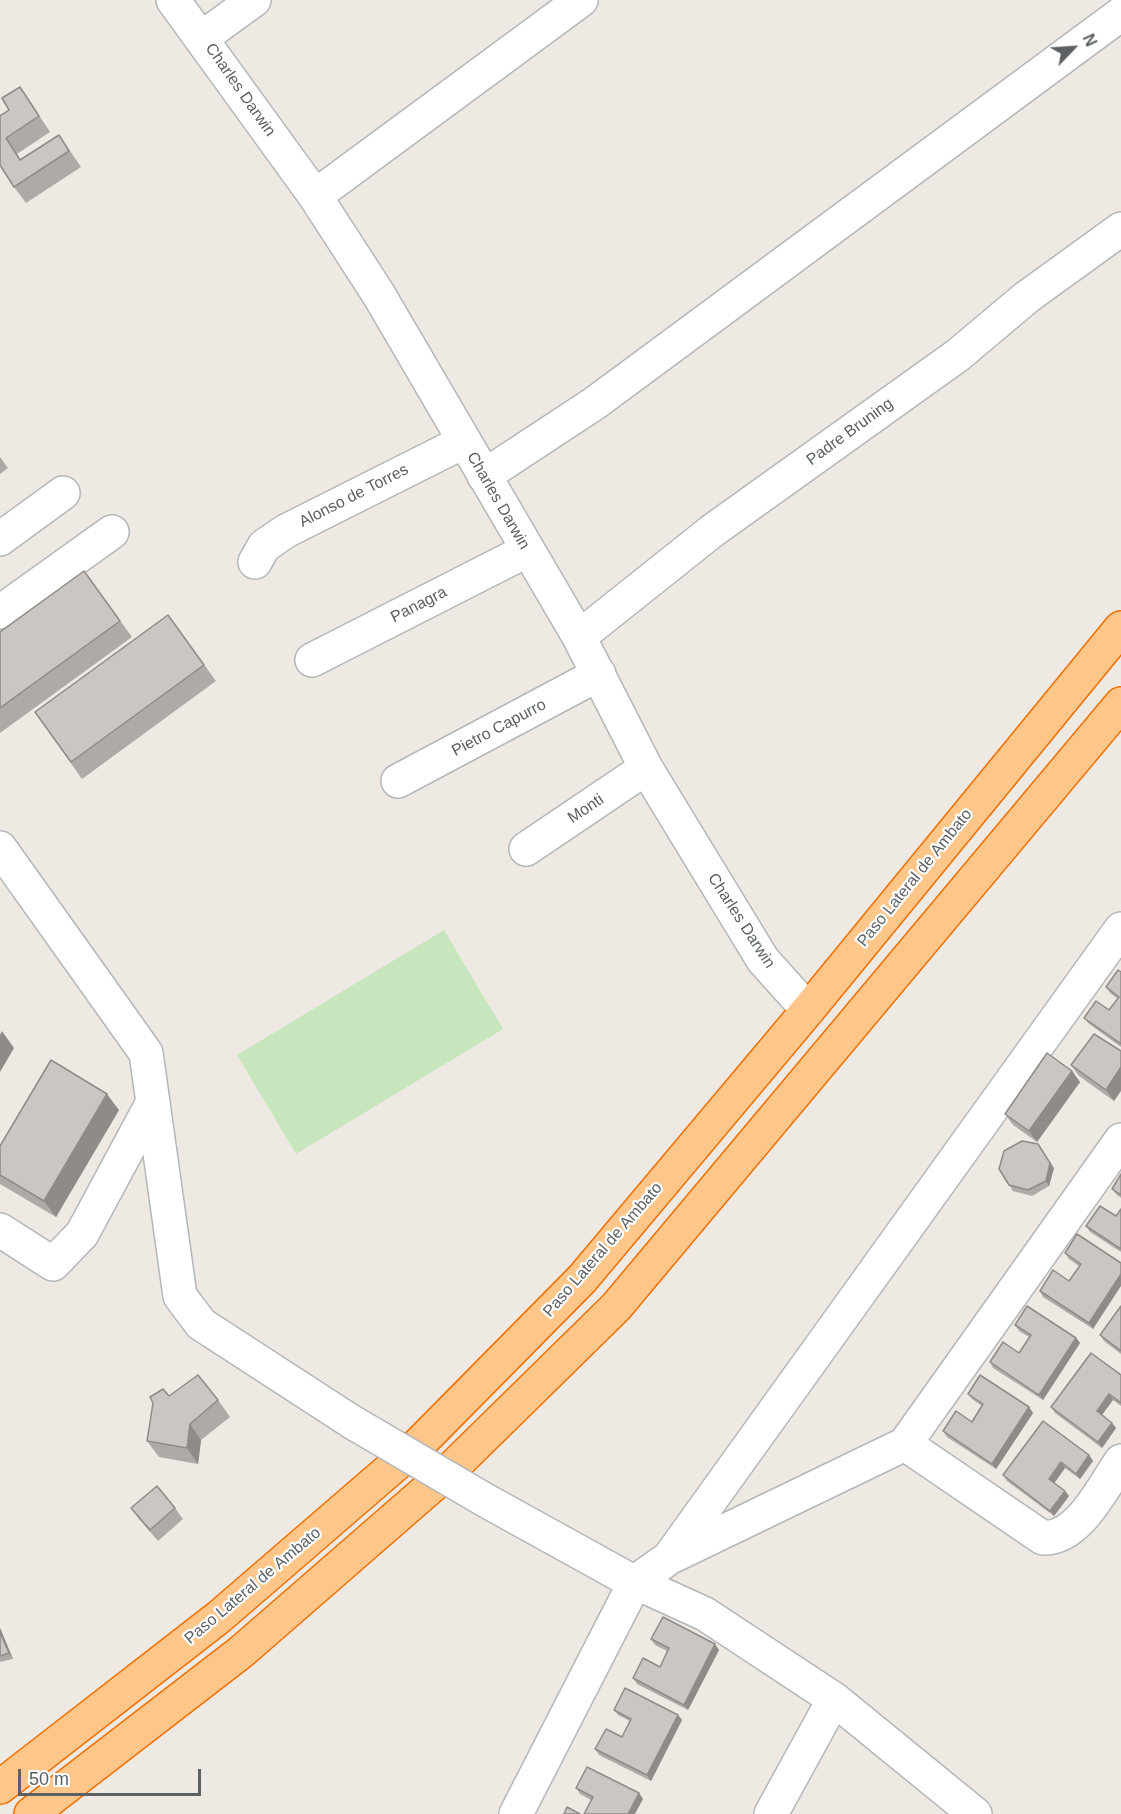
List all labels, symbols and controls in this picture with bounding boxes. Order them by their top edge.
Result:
north arrow [1043,18,1103,78]
text: N [1080,31,1100,49]
street label: Charles Darwin [201,40,279,140]
street label: Padre Bruning [803,394,897,470]
street label: Charles Darwin [462,449,534,553]
street label: Alonso de Torres [296,460,412,532]
street label: Panagra [388,583,450,627]
street label: Pietro Capurro [449,695,549,761]
street label: Monti [564,790,608,828]
street label: Paso Lateral de Ambato [854,805,976,951]
street label: Charles Darwin [703,870,779,972]
street label: Paso Lateral de Ambato [539,1179,667,1321]
street label: Paso Lateral de Ambato [181,1523,325,1649]
scale bar [21,1757,204,1795]
text: 50 m [29,1769,69,1789]

